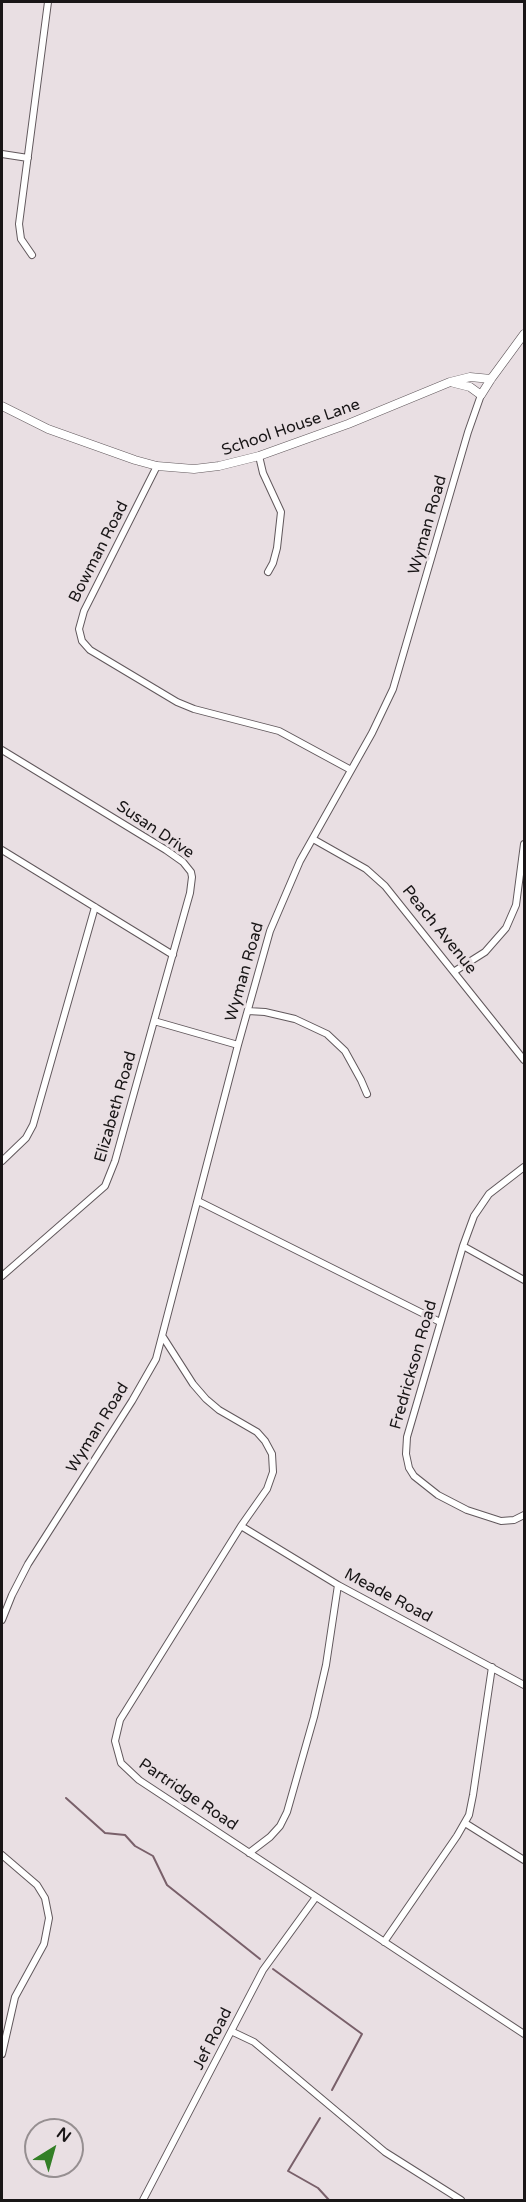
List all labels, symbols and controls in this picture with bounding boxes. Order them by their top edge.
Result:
street label: School House Lane [219,395,363,461]
street label: Wyman Road [405,473,451,577]
street label: Bowman Road [65,498,133,606]
street label: Susan Drive [113,797,197,863]
street label: Peach Avenue [397,882,481,978]
street label: Wyman Road [222,920,268,1024]
street label: Elizabeth Road [91,1049,141,1165]
street label: Fredrickson Road [386,1298,442,1432]
street label: Wyman Road [63,1379,133,1477]
street label: Meade Road [341,1565,435,1627]
street label: Partridge Road [135,1755,241,1835]
street label: Jef Road [189,2005,237,2073]
north arrow [24,2118,84,2178]
text: N [52,2123,75,2147]

